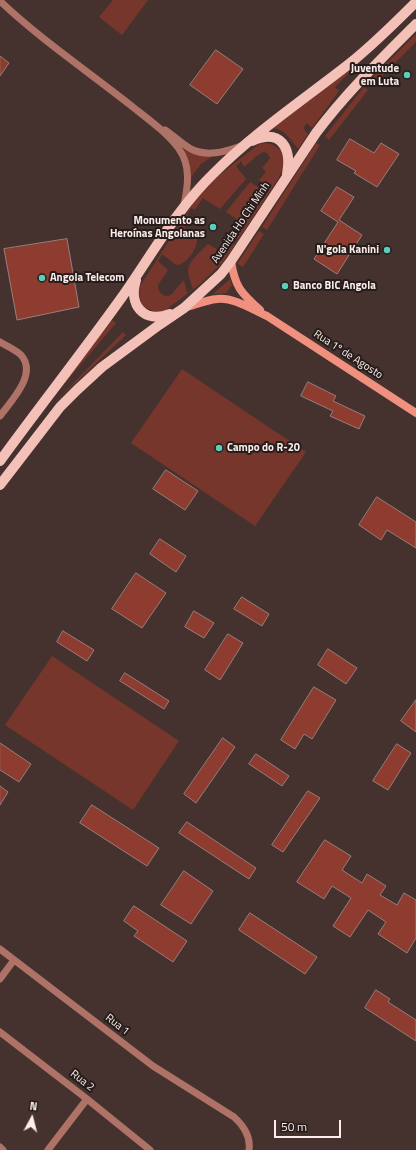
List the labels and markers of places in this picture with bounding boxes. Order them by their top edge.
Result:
place label: Juventude em Luta [351,62,399,88]
marker: Juventude em Luta [402,70,412,80]
place label: Monumento as Heroínas Angolanas [110,214,205,240]
marker: Monumento as Heroínas Angolanas [208,222,218,232]
place label: N'gola Kanini [316,243,379,257]
marker: N'gola Kanini [382,245,392,255]
place label: Angola Telecom [50,271,125,285]
marker: Angola Telecom [37,273,47,283]
place label: Banco BIC Angola [293,279,376,293]
marker: Banco BIC Angola [280,281,290,291]
place label: Campo do R-20 [227,441,300,455]
marker: Campo do R-20 [214,443,224,453]

